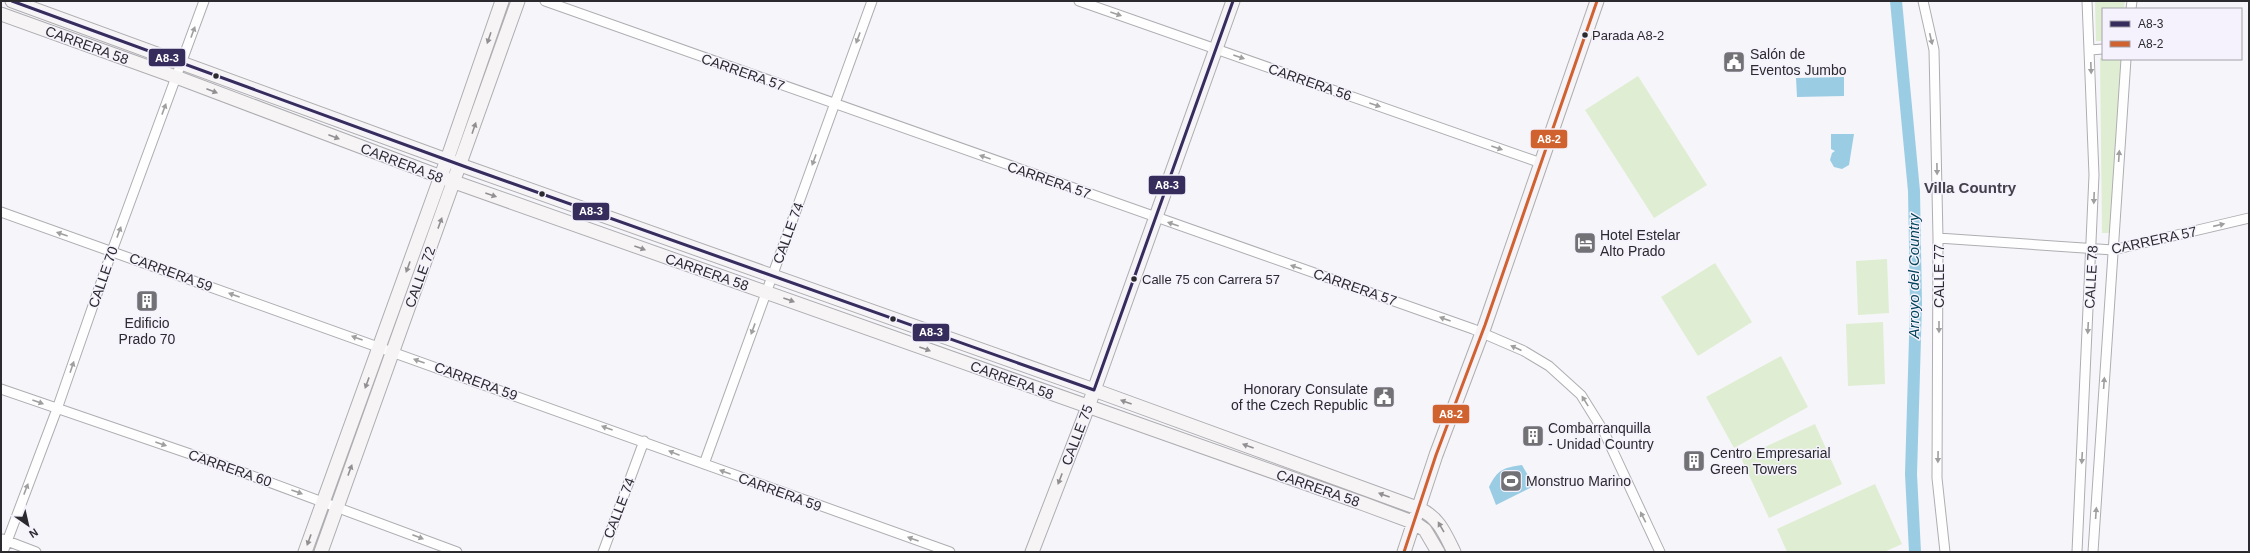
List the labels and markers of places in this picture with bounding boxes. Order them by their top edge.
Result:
place label: Parada A8-2 [1592,28,1664,43]
marker: Parada A8-2 [1580,30,1590,40]
place label: Salón de Eventos Jumbo [1750,46,1847,78]
public building icon: Salón de Eventos Jumbo [1721,49,1747,75]
unlabelled marker [211,71,221,81]
unlabelled marker [537,189,547,199]
place label: Hotel Estelar Alto Prado [1600,227,1680,259]
hotel icon: Hotel Estelar Alto Prado [1572,230,1598,256]
place label: Calle 75 con Carrera 57 [1142,272,1280,287]
marker: Calle 75 con Carrera 57 [1129,274,1139,284]
building icon: Edificio Prado 70 [134,288,160,314]
unlabelled marker [888,314,898,324]
place label: Edificio Prado 70 [119,315,176,347]
place label: Honorary Consulate of the Czech Republic [1231,381,1368,413]
public building icon: Honorary Consulate of the Czech Republic [1371,384,1397,410]
place label: Combarranquilla - Unidad Country [1548,420,1654,452]
building icon: Combarranquilla - Unidad Country [1520,423,1546,449]
place label: Centro Empresarial Green Towers [1710,445,1831,477]
building icon: Centro Empresarial Green Towers [1681,448,1707,474]
sports icon: Monstruo Marino [1498,468,1524,494]
place label: Monstruo Marino [1526,473,1631,489]

